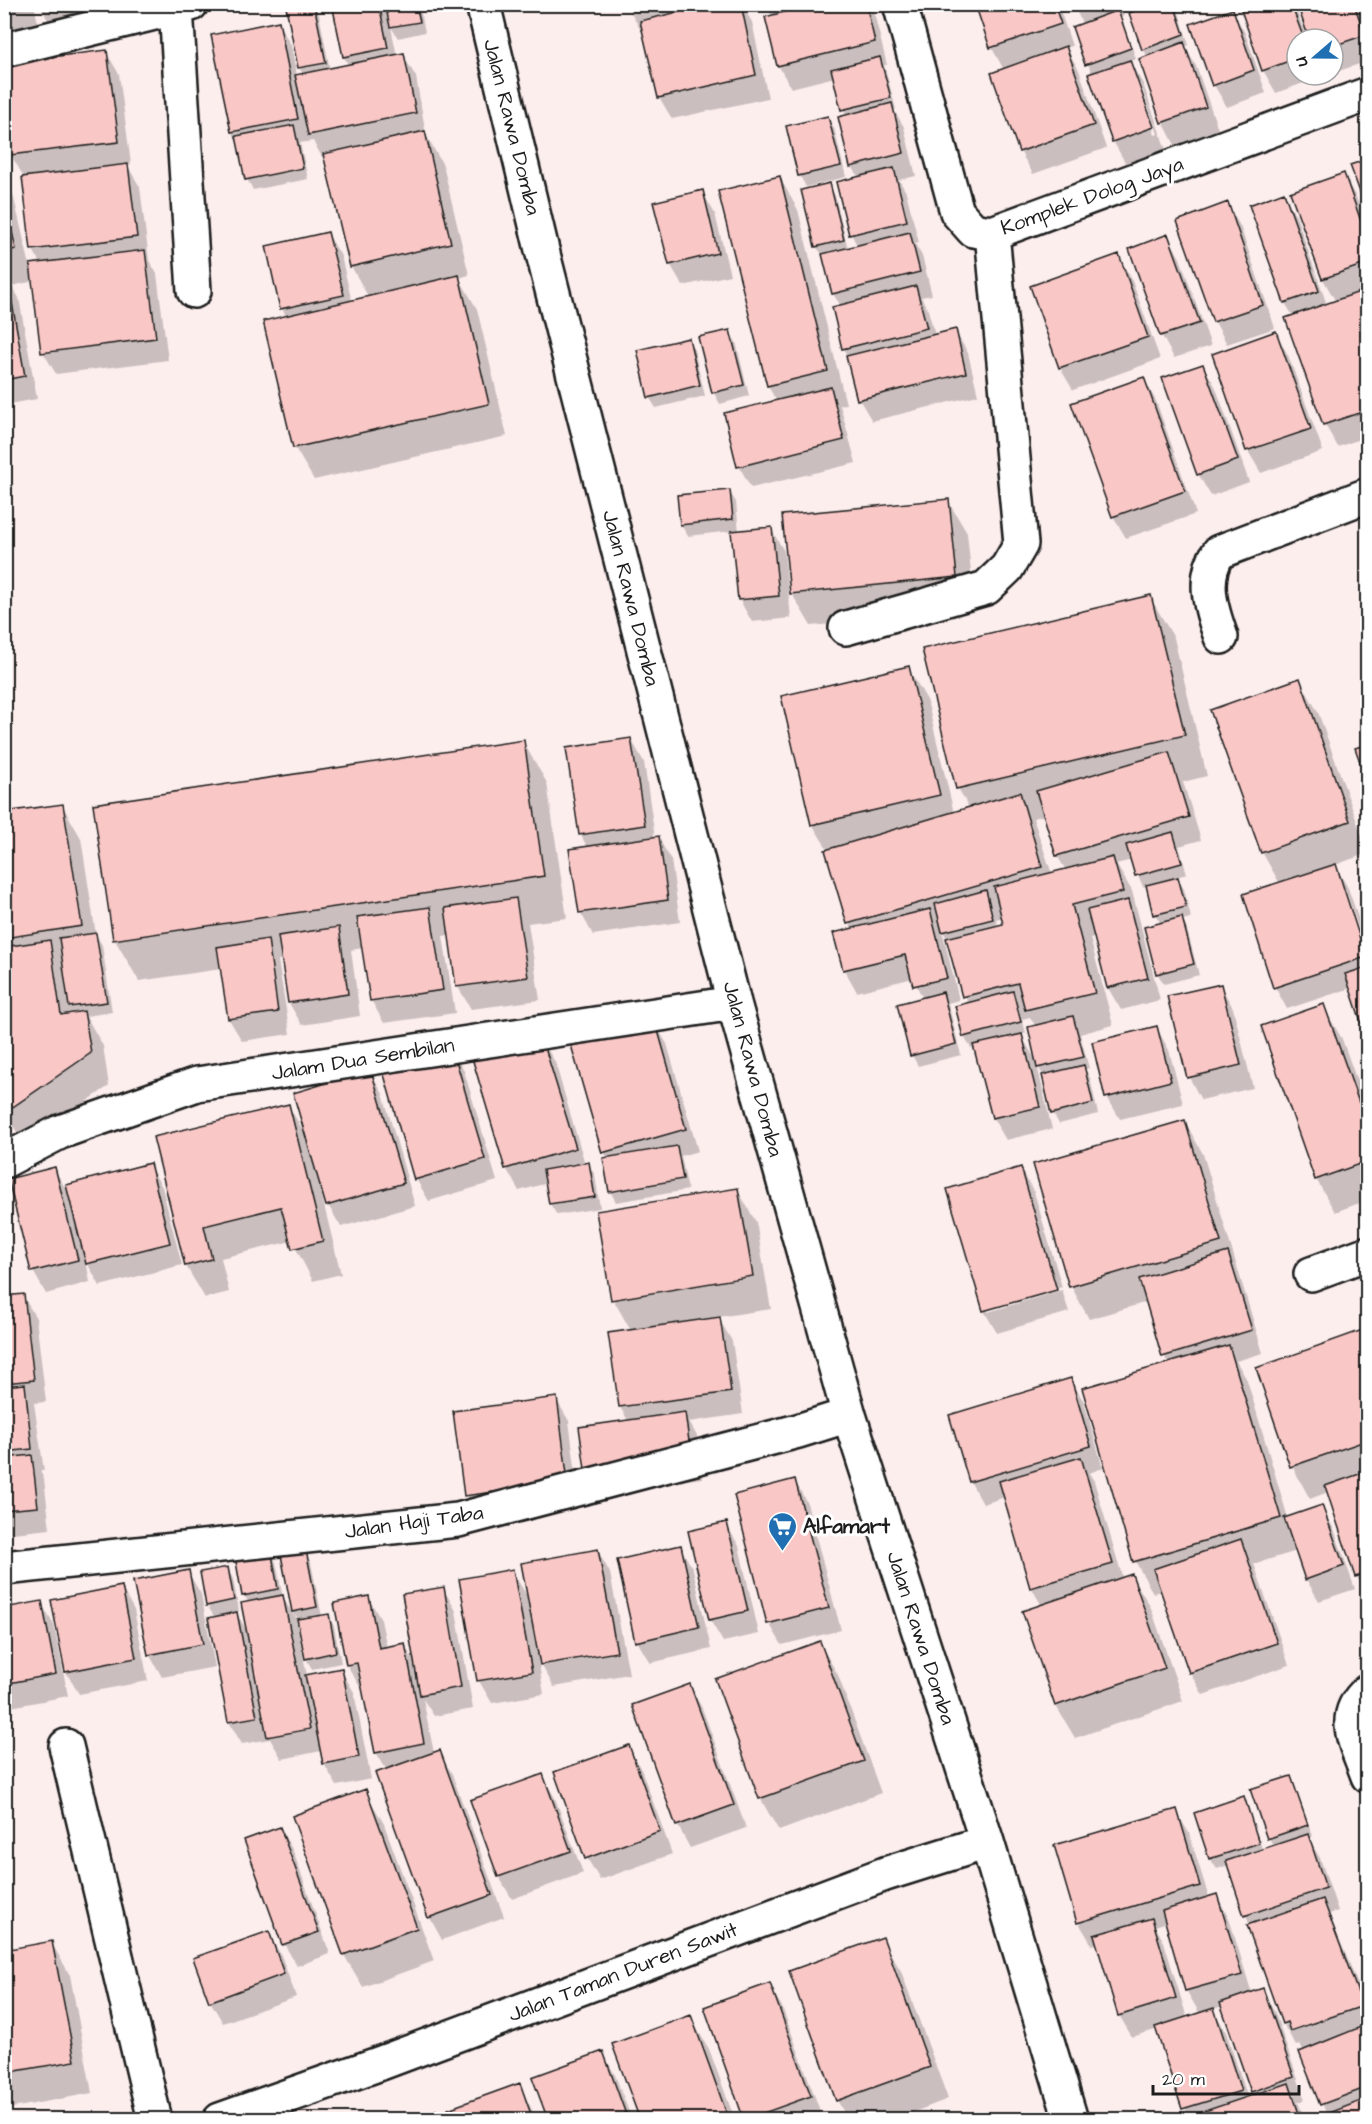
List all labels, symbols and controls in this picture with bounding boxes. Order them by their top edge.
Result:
north arrow [1285,27,1345,87]
street label: Jalan Rawa Domba [476,36,548,218]
text: U [1290,54,1314,70]
street label: Komplek Dolog Jaya [997,149,1188,244]
street label: Jalan Rawa Domba [595,507,667,689]
street label: Jalan Rawa Domba [716,978,790,1160]
street label: Jalam Dua Sembilan [270,1030,456,1088]
street label: Jalan Haji Taba [343,1498,485,1546]
supermarket icon: Alfamart [766,1510,798,1552]
place label: Alfamart [803,1512,891,1541]
street label: Jalan Rawa Domba [879,1548,963,1729]
street label: Jalan Taman Duren Sawit [504,1915,742,2029]
scale bar [1153,2058,1298,2096]
text: 20 m [1162,2067,1205,2092]

